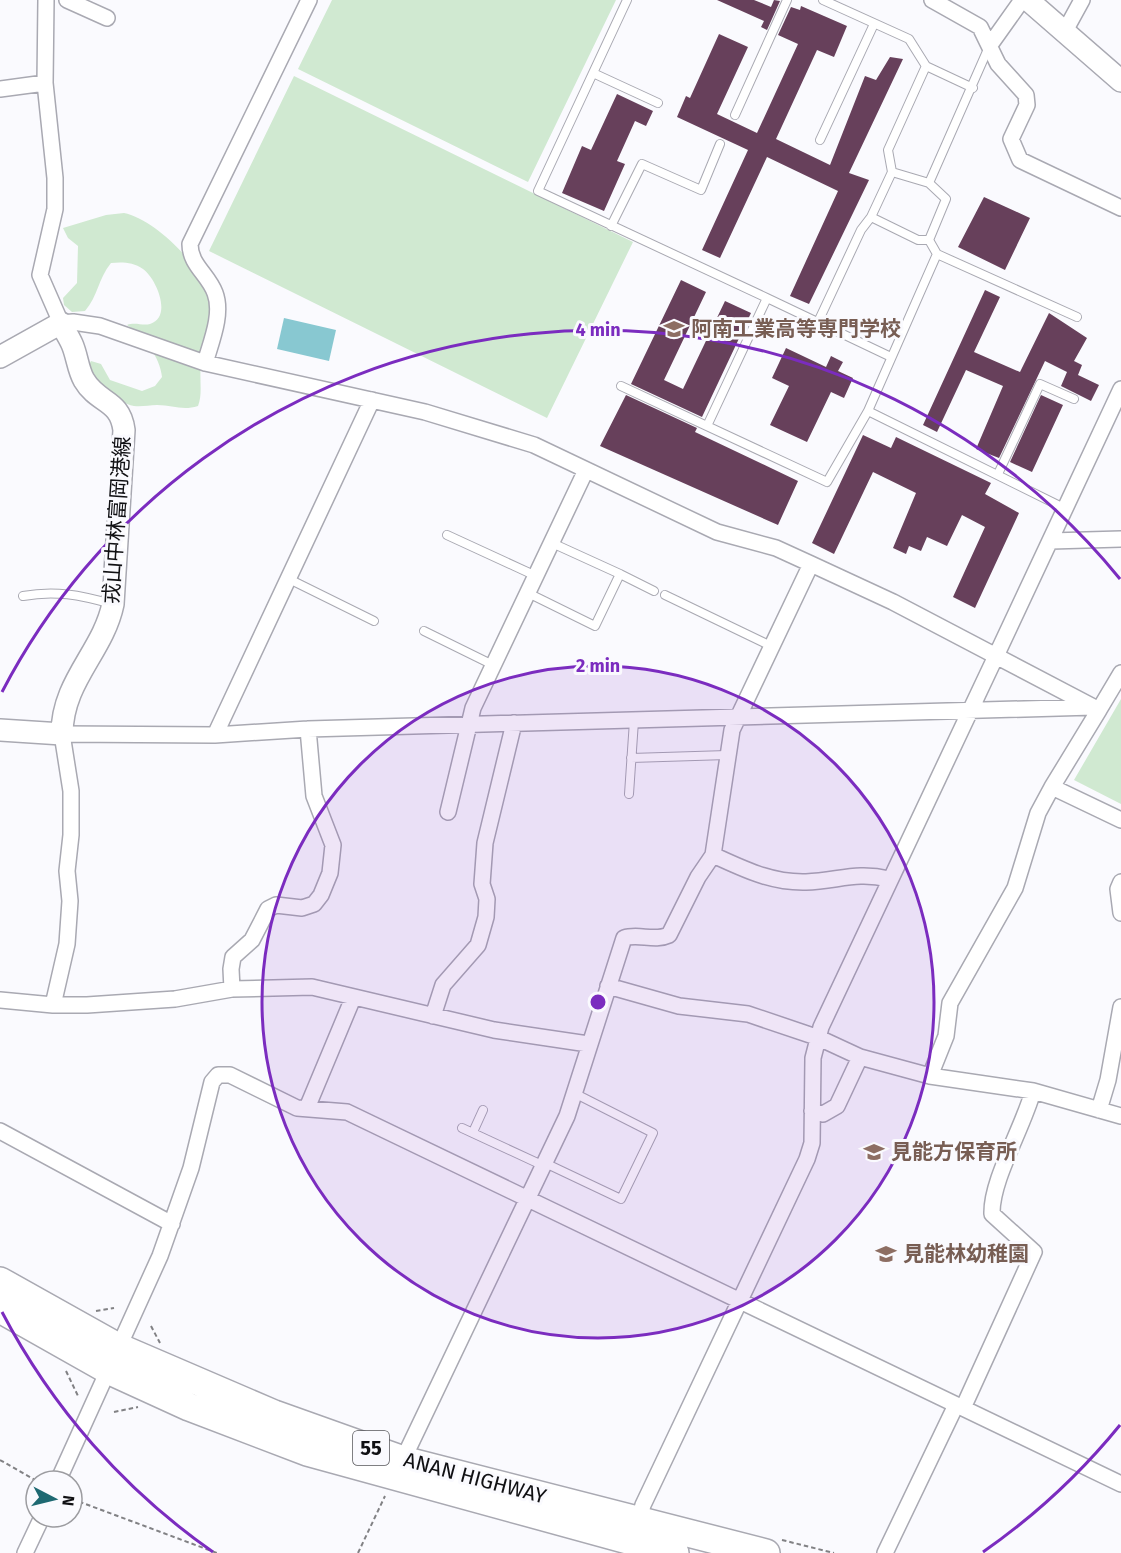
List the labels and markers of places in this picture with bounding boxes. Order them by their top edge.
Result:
place label: 阿南工業高等専門学校 [691,316,901,342]
school or university icon: 阿南工業高等専門学校 [662,317,686,341]
centre of rings [588,992,608,1012]
place label: 見能方保育所 [891,1139,1017,1165]
school or university icon: 見能方保育所 [862,1140,886,1164]
place label: 見能林幼稚園 [903,1241,1029,1267]
school or university icon: 見能林幼稚園 [874,1242,898,1266]

